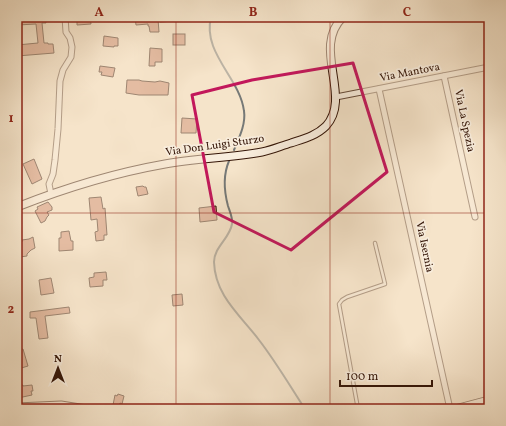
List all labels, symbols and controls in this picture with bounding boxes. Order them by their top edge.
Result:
text: A [94,4,104,22]
text: B [249,4,258,22]
text: C [403,4,411,22]
street label: Via Mantova [379,60,442,86]
street label: Via La Spezia [450,88,478,154]
text: 1 [8,110,14,128]
street label: Via Don Luigi Sturzo [165,132,265,160]
street label: Via Isernia [411,220,437,274]
text: 2 [8,301,15,319]
north arrow [38,348,78,388]
text: N [54,352,62,367]
scale bar [340,362,432,388]
text: 100 m [346,369,379,385]

